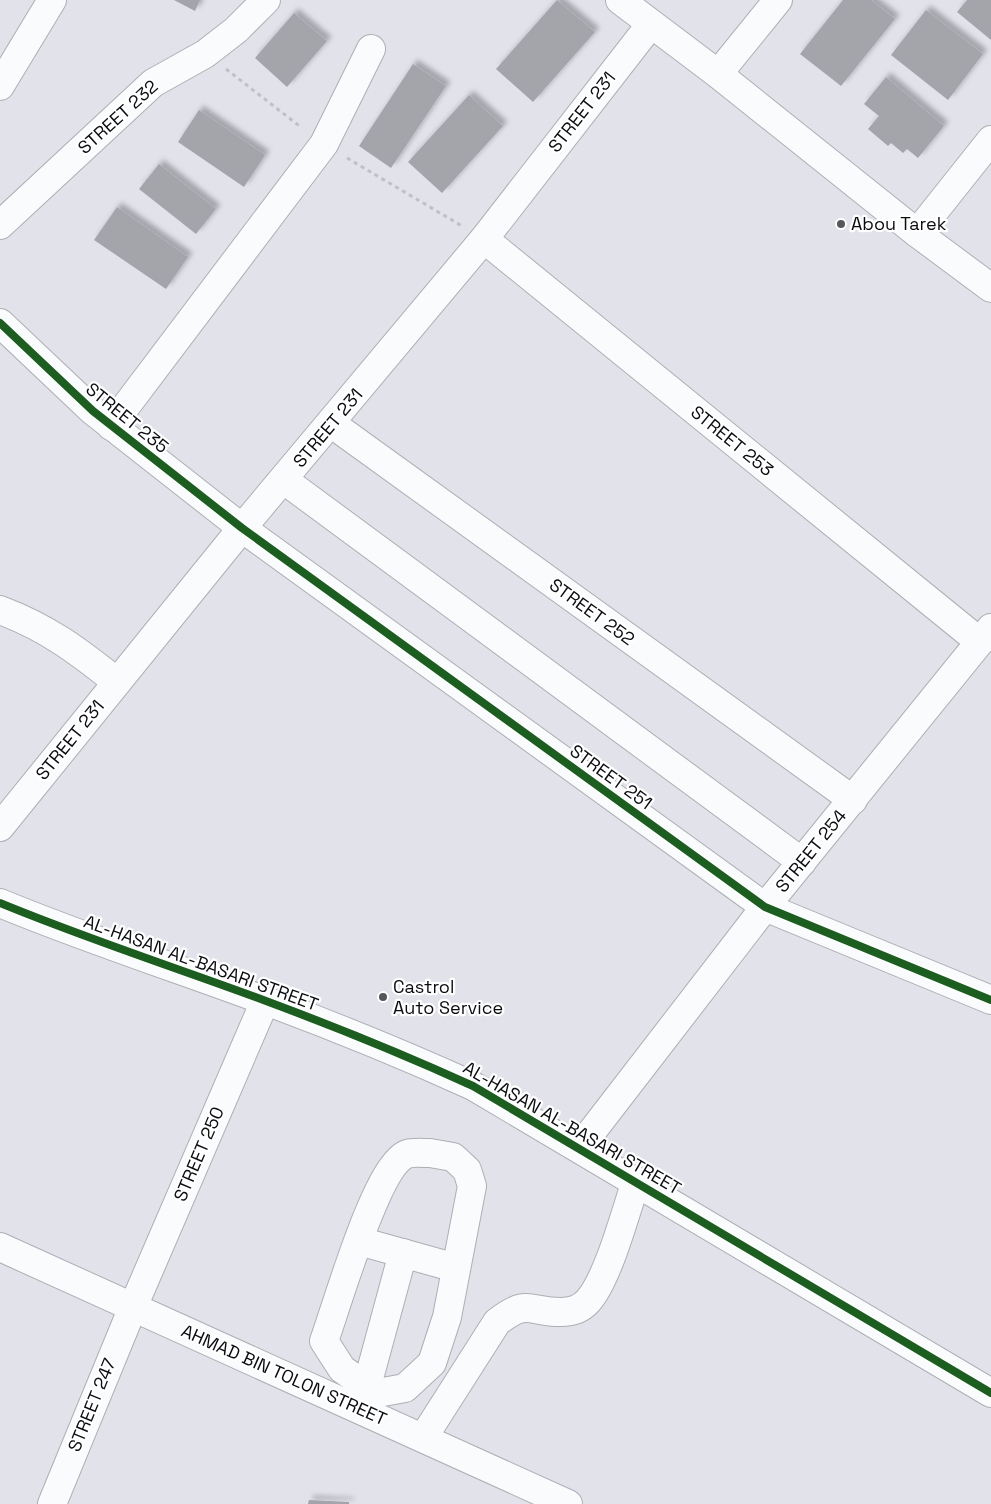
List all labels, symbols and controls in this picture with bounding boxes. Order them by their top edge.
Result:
street label: STREET 231 [543,67,620,157]
street label: STREET 232 [73,75,163,159]
place label: Abou Tarek [851,212,947,235]
marker: Abou Tarek [835,218,847,230]
street label: STREET 235 [81,377,173,458]
street label: STREET 231 [288,383,367,472]
street label: STREET 253 [686,400,778,481]
street label: STREET 252 [545,573,639,650]
street label: STREET 231 [30,695,109,784]
street label: STREET 251 [566,739,657,814]
street label: STREET 254 [770,804,851,897]
street label: AL-HASAN AL-BASARI STREET [81,909,322,1016]
place label: Castrol Auto Service [393,975,503,1019]
marker: Castrol Auto Service [377,991,389,1003]
street label: AL-HASAN AL-BASARI STREET [459,1056,686,1200]
street label: STREET 250 [168,1103,229,1205]
street label: AHMAD BIN TOLON STREET [178,1319,391,1430]
street label: STREET 247 [62,1355,121,1455]

